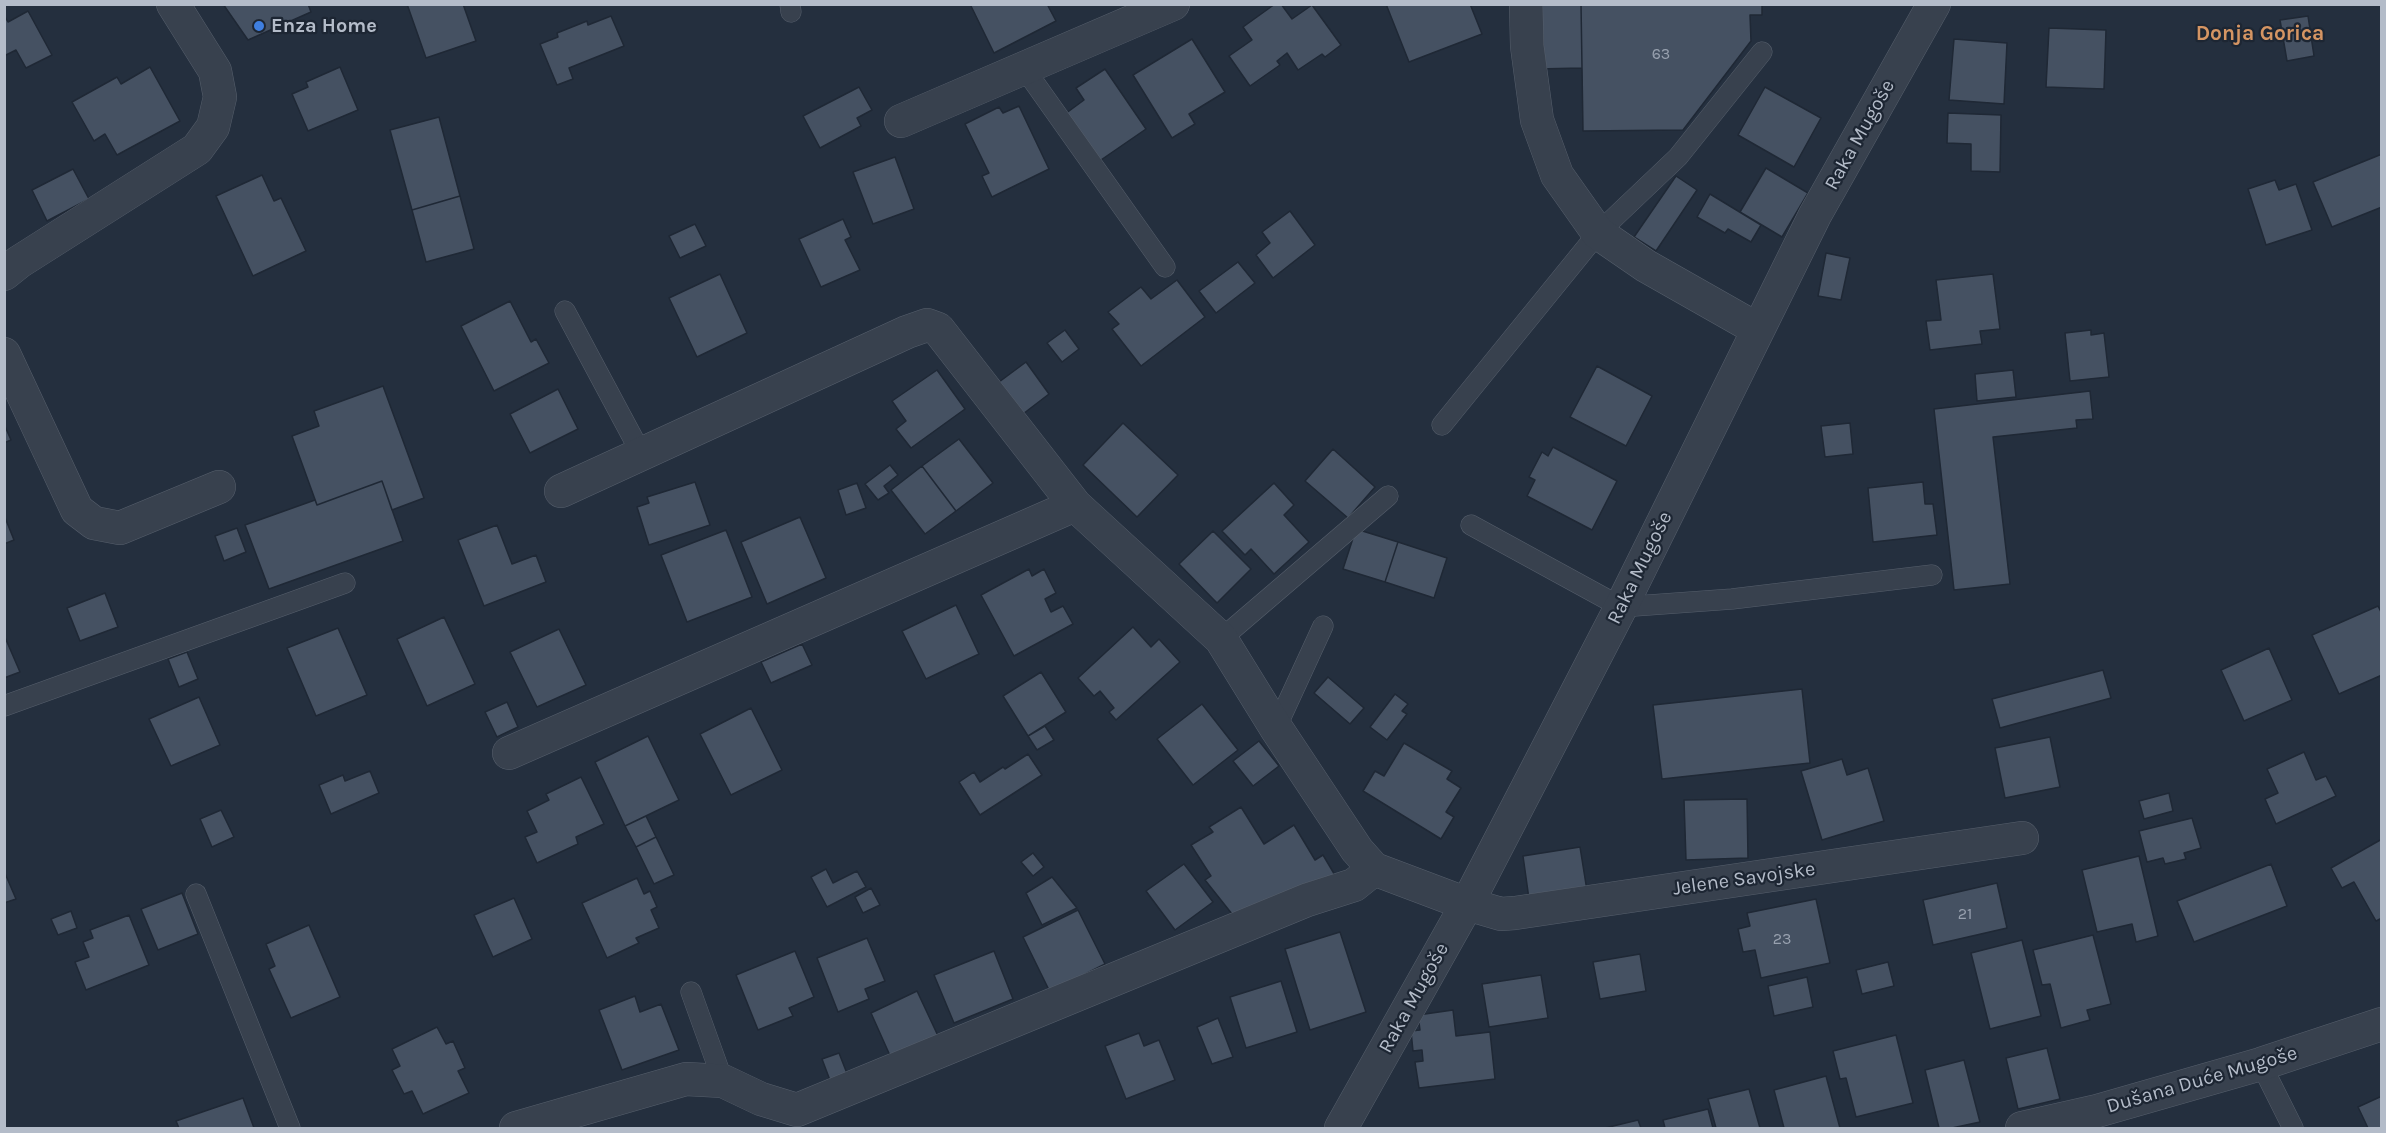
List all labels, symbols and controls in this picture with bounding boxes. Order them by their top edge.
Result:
place label: Enza Home [271,14,377,38]
marker: Enza Home [252,19,266,33]
district label: Donja Gorica [2196,21,2324,47]
house number: 63 [1652,44,1670,64]
street label: Raka Mugoše [1820,76,1900,194]
street label: Raka Mugoše [1602,508,1678,628]
street label: Jelene Savojske [1671,857,1817,901]
house number: 21 [1958,904,1972,924]
house number: 23 [1773,929,1791,949]
street label: Raka Mugoše [1374,939,1454,1057]
street label: Dušana Duće Mugoše [2104,1041,2300,1119]

